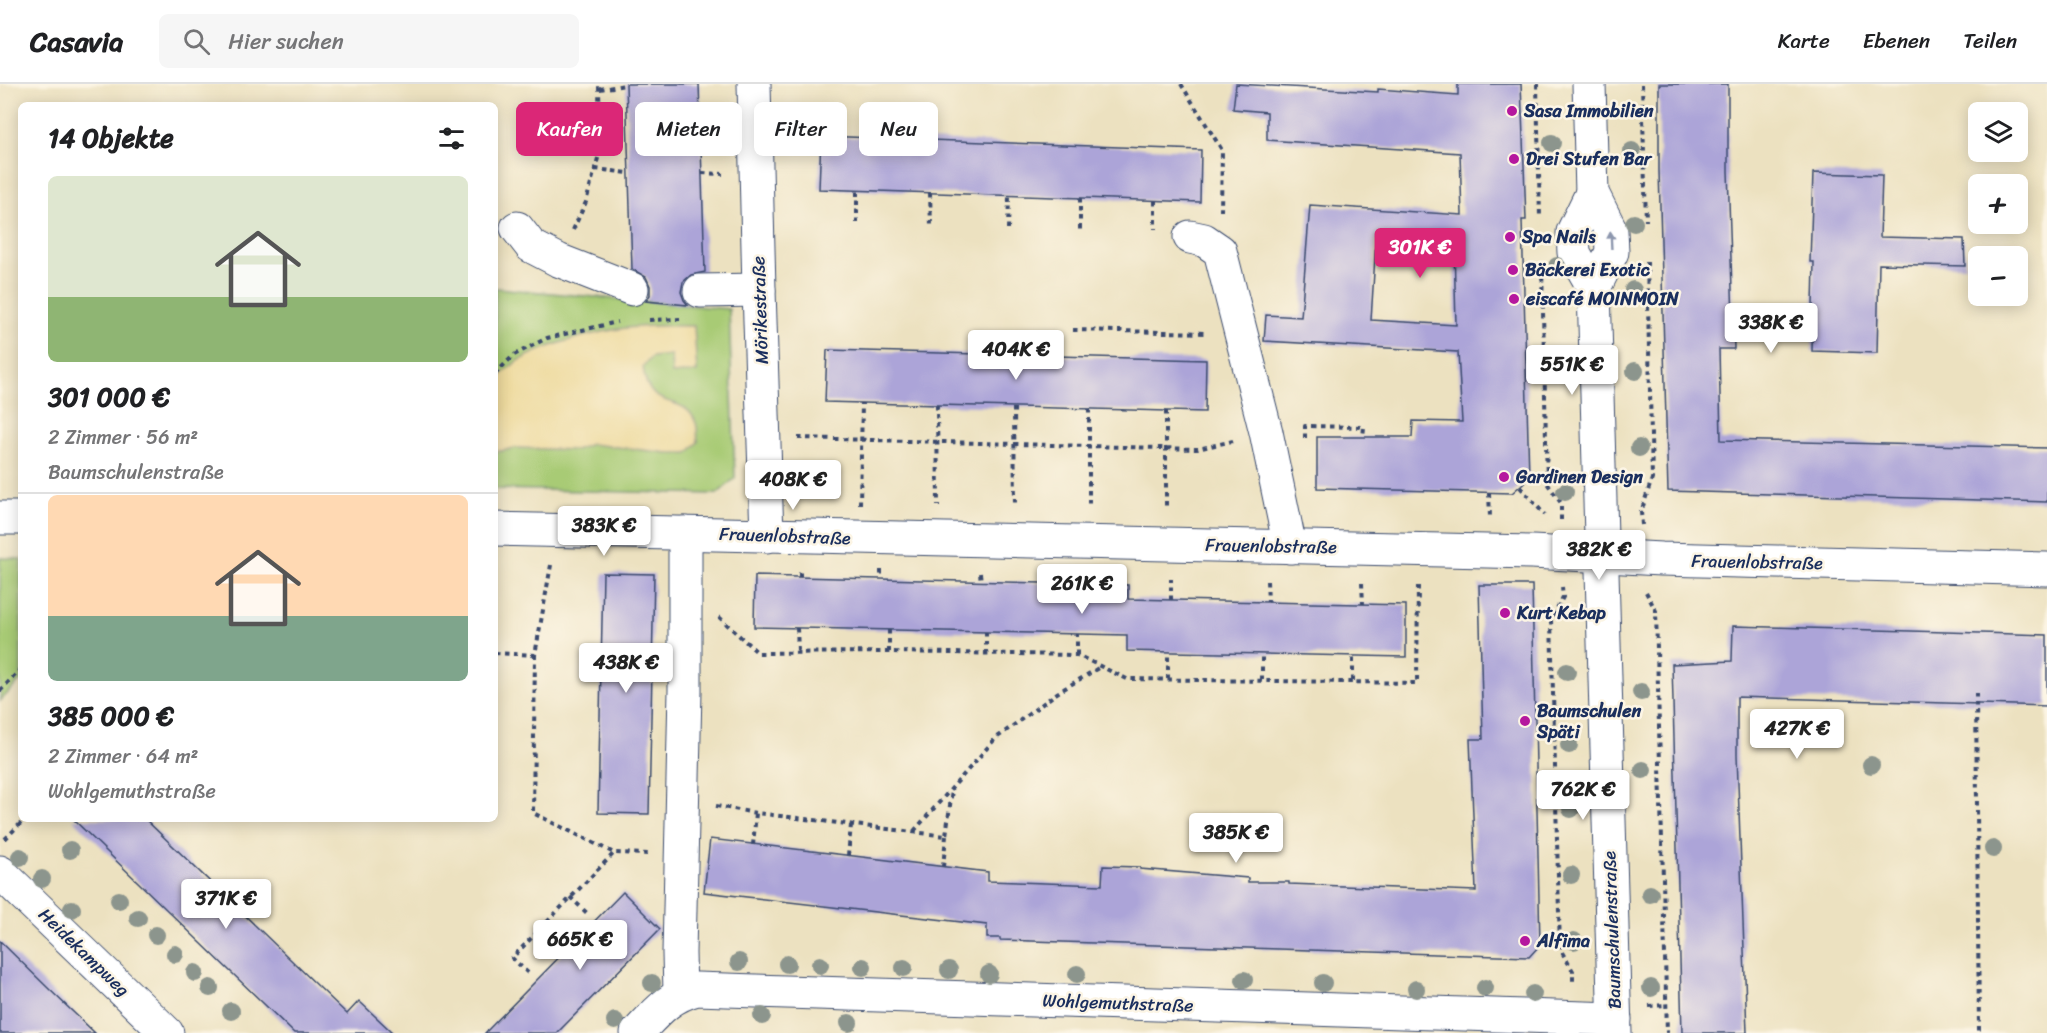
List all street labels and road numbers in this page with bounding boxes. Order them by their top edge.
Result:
street label: Mörikestraße [742,255,778,365]
street label: Frauenlobstraße [719,518,852,554]
street label: Frauenlobstraße [1205,529,1337,563]
street label: Frauenlobstraße [1691,545,1823,579]
street label: Baumschulenstraße [1593,850,1631,1010]
street label: Heidekampweg [31,900,137,1004]
street label: Wohlgemuthstraße [1042,984,1194,1022]

